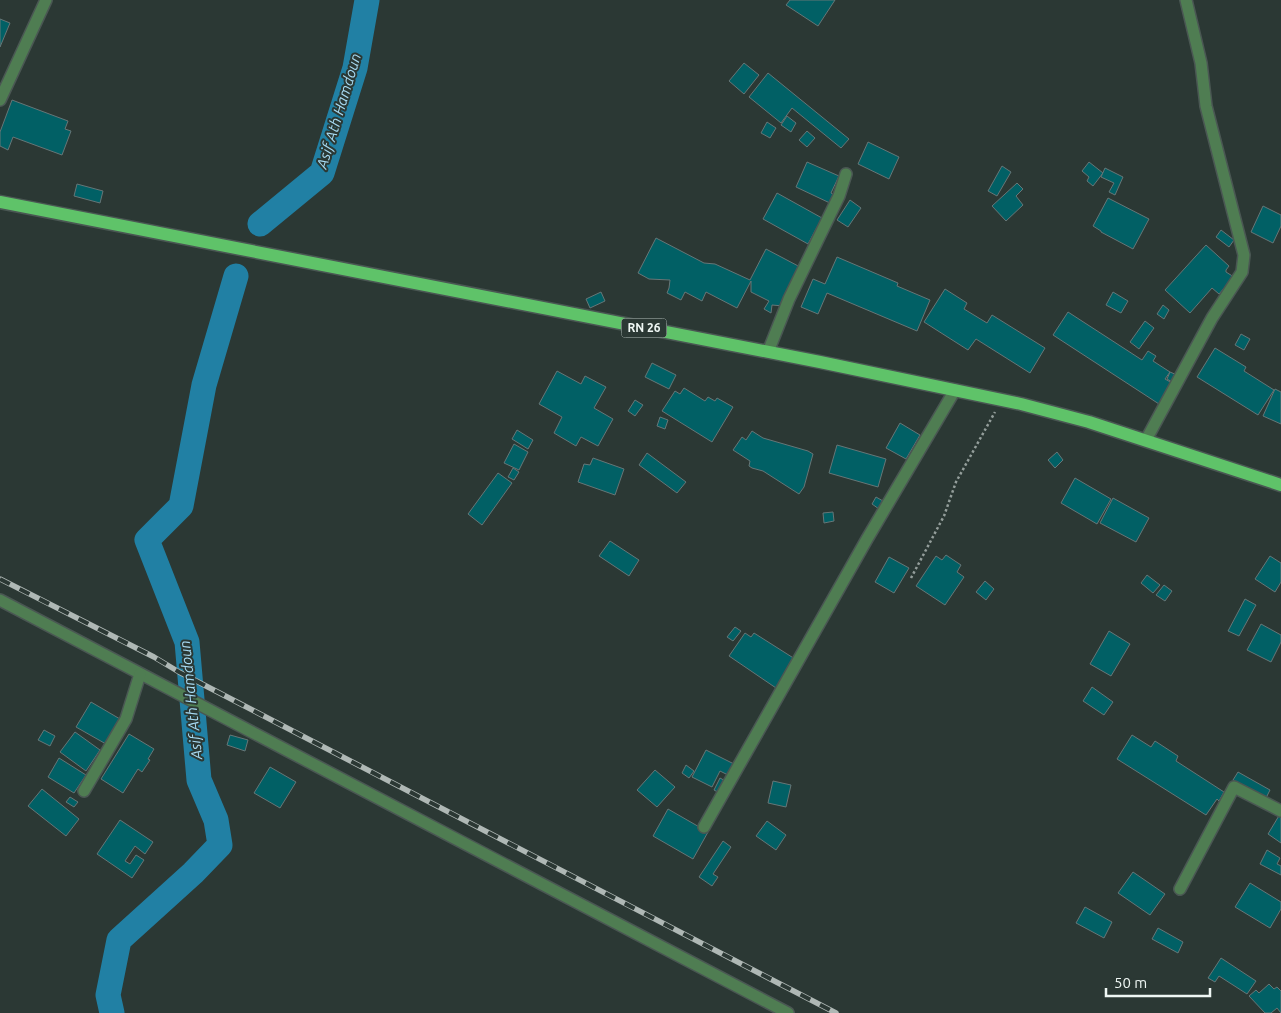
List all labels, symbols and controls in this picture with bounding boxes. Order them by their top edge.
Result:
water label: Asif Ath Hamdoun [313,51,364,172]
road number: RN 26 [622,318,666,338]
water label: Asif Ath Hamdoun [176,640,205,761]
scale bar [1106,966,1210,998]
text: 50 m [1114,974,1147,991]

